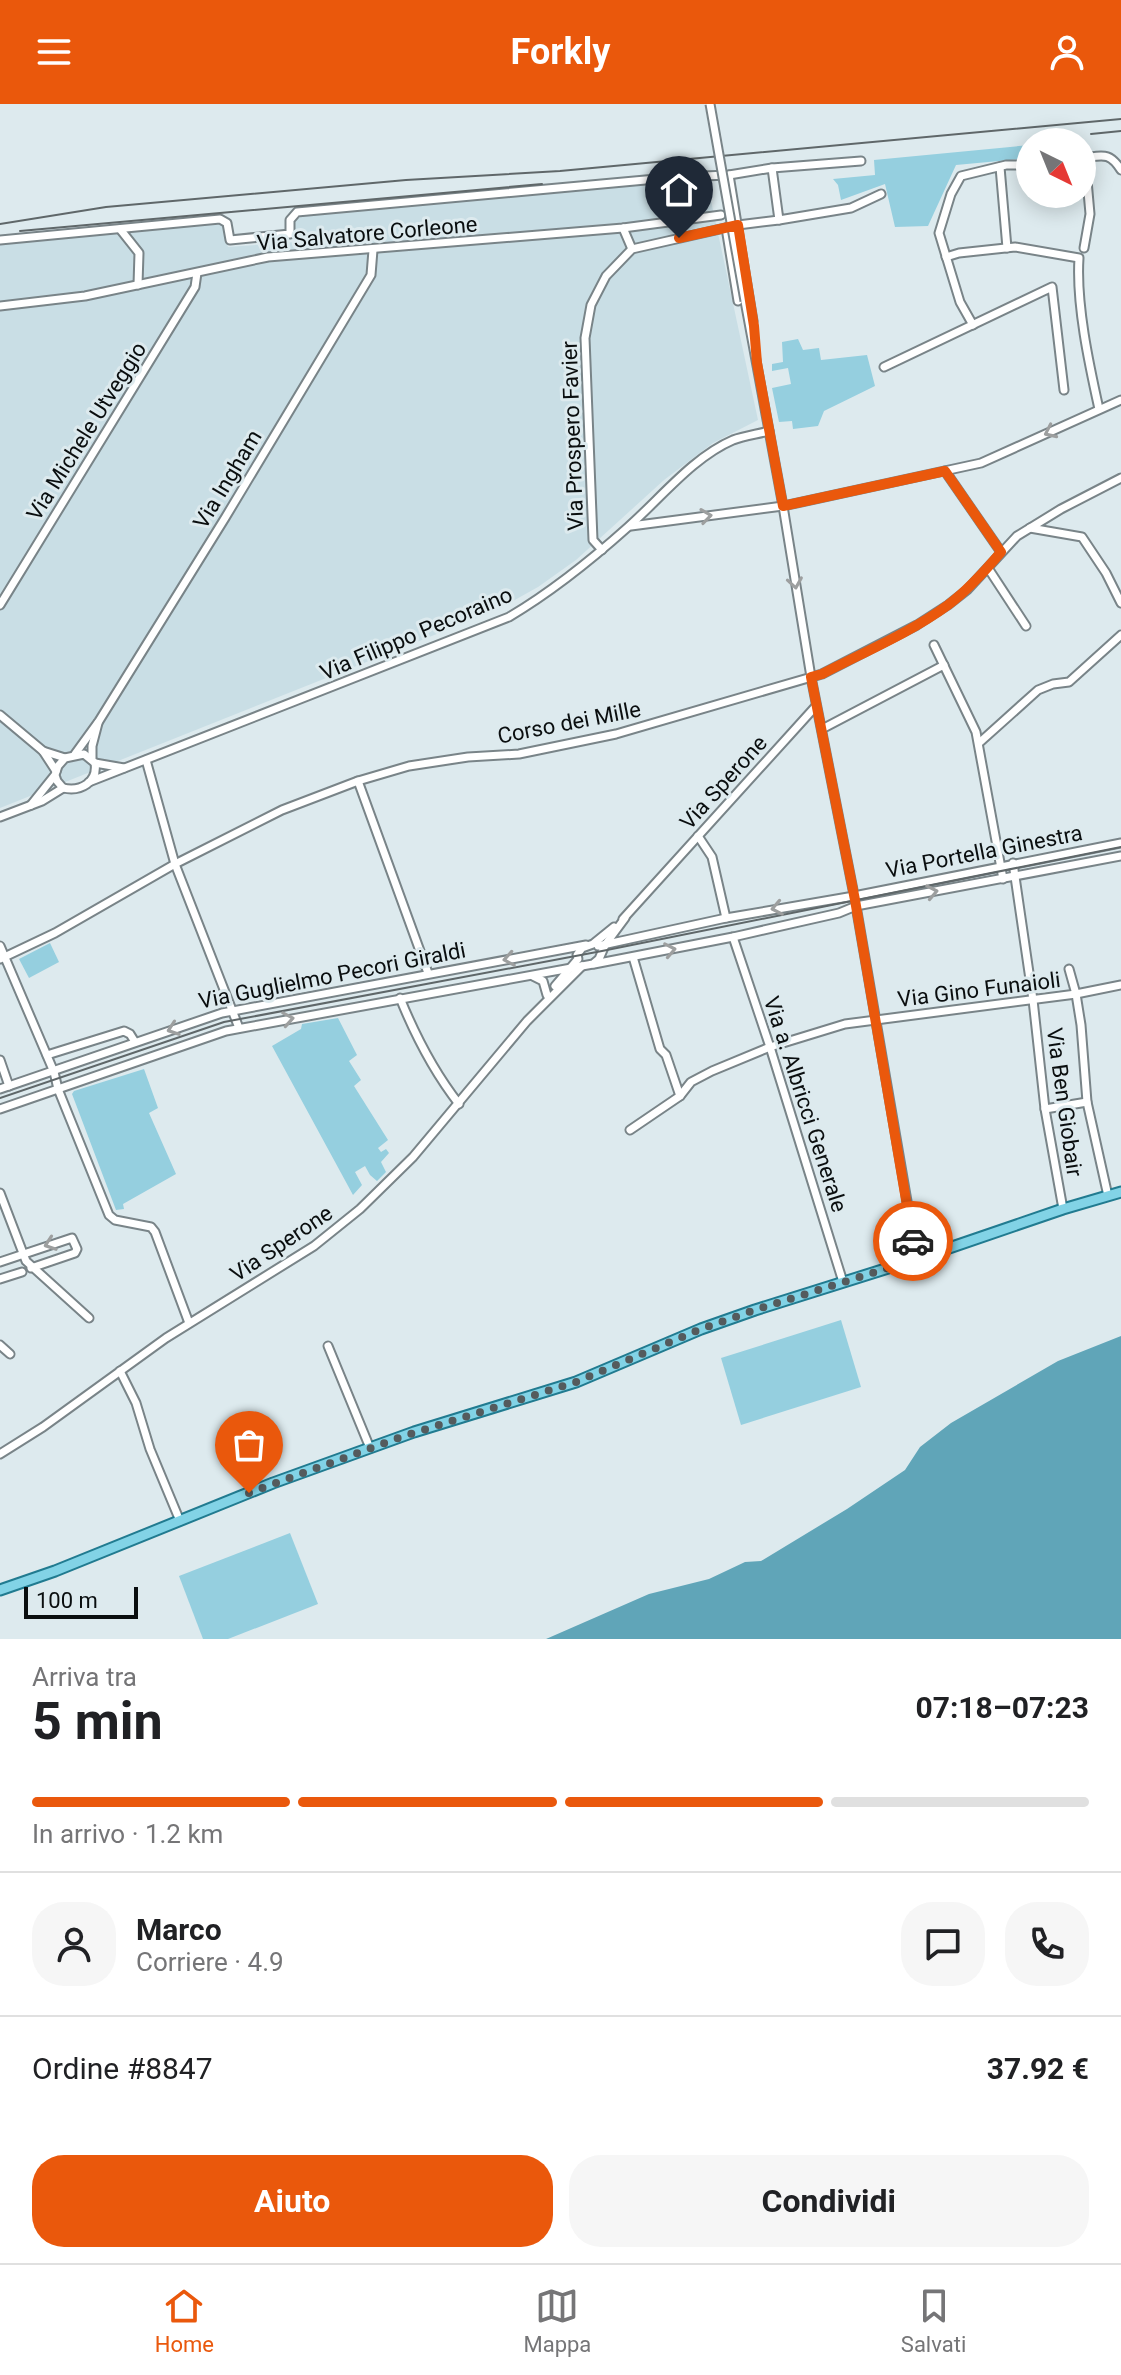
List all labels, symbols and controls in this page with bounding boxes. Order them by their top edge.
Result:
icon: menu [32,30,76,74]
icon: person [1045,30,1089,74]
text: Forkly [511,31,610,73]
north arrow [1016,128,1096,208]
map controls [1016,128,1096,208]
pin [645,156,713,238]
icon: home [657,168,701,212]
street label: Via Salvatore Corleone [256,211,478,256]
street label: Via Michele Utveggio [21,338,151,525]
street label: Via Prospero Favier [557,340,588,531]
one-way arrow [1044,422,1058,438]
street label: Via Ingham [188,425,267,533]
one-way arrow [699,508,713,525]
one-way arrow [786,576,803,590]
street label: Via Filippo Pecoraino [316,582,516,685]
street label: Corso dei Mille [495,696,643,749]
street label: Via Sperone [675,730,772,834]
street label: Via Portella Ginestra [884,820,1085,883]
one-way arrow [925,884,938,901]
one-way arrow [770,899,784,916]
street label: Via Guglielmo Pecori Giraldi [196,937,468,1014]
one-way arrow [662,942,676,959]
one-way arrow [502,950,516,967]
street label: Via Gino Funaioli [896,967,1062,1012]
street label: Via a. Albricci Generale [759,993,852,1215]
one-way arrow [281,1011,295,1028]
one-way arrow [166,1019,180,1035]
street label: Via Ben Giobair [1042,1026,1087,1178]
street label: Via Sperone [226,1200,337,1287]
courier [873,1201,953,1281]
icon: car [891,1219,935,1263]
one-way arrow [44,1235,58,1251]
pin [215,1411,283,1493]
icon: bag [227,1423,271,1467]
scale bar [24,1583,138,1619]
text: 100 m [36,1588,98,1613]
text: Arriva tra [32,1662,137,1692]
text: 07:18–07:23 [915,1690,1089,1725]
text: 5 min [32,1691,163,1752]
text: In arrivo · 1.2 km [32,1819,223,1849]
button: person [32,1902,116,1986]
button: chat [901,1902,985,1986]
button: phone [1005,1902,1089,1986]
text: Marco [136,1912,222,1947]
text: Corriere · 4.9 [136,1947,284,1977]
text: Ordine #8847 [32,2051,213,2086]
text: 37.92 € [987,2051,1089,2086]
button: Aiuto [32,2155,553,2247]
button: Condividi [569,2155,1089,2247]
tab: Home [155,2284,214,2357]
tab: Mappa [523,2284,591,2357]
tab: Salvati [901,2284,966,2357]

